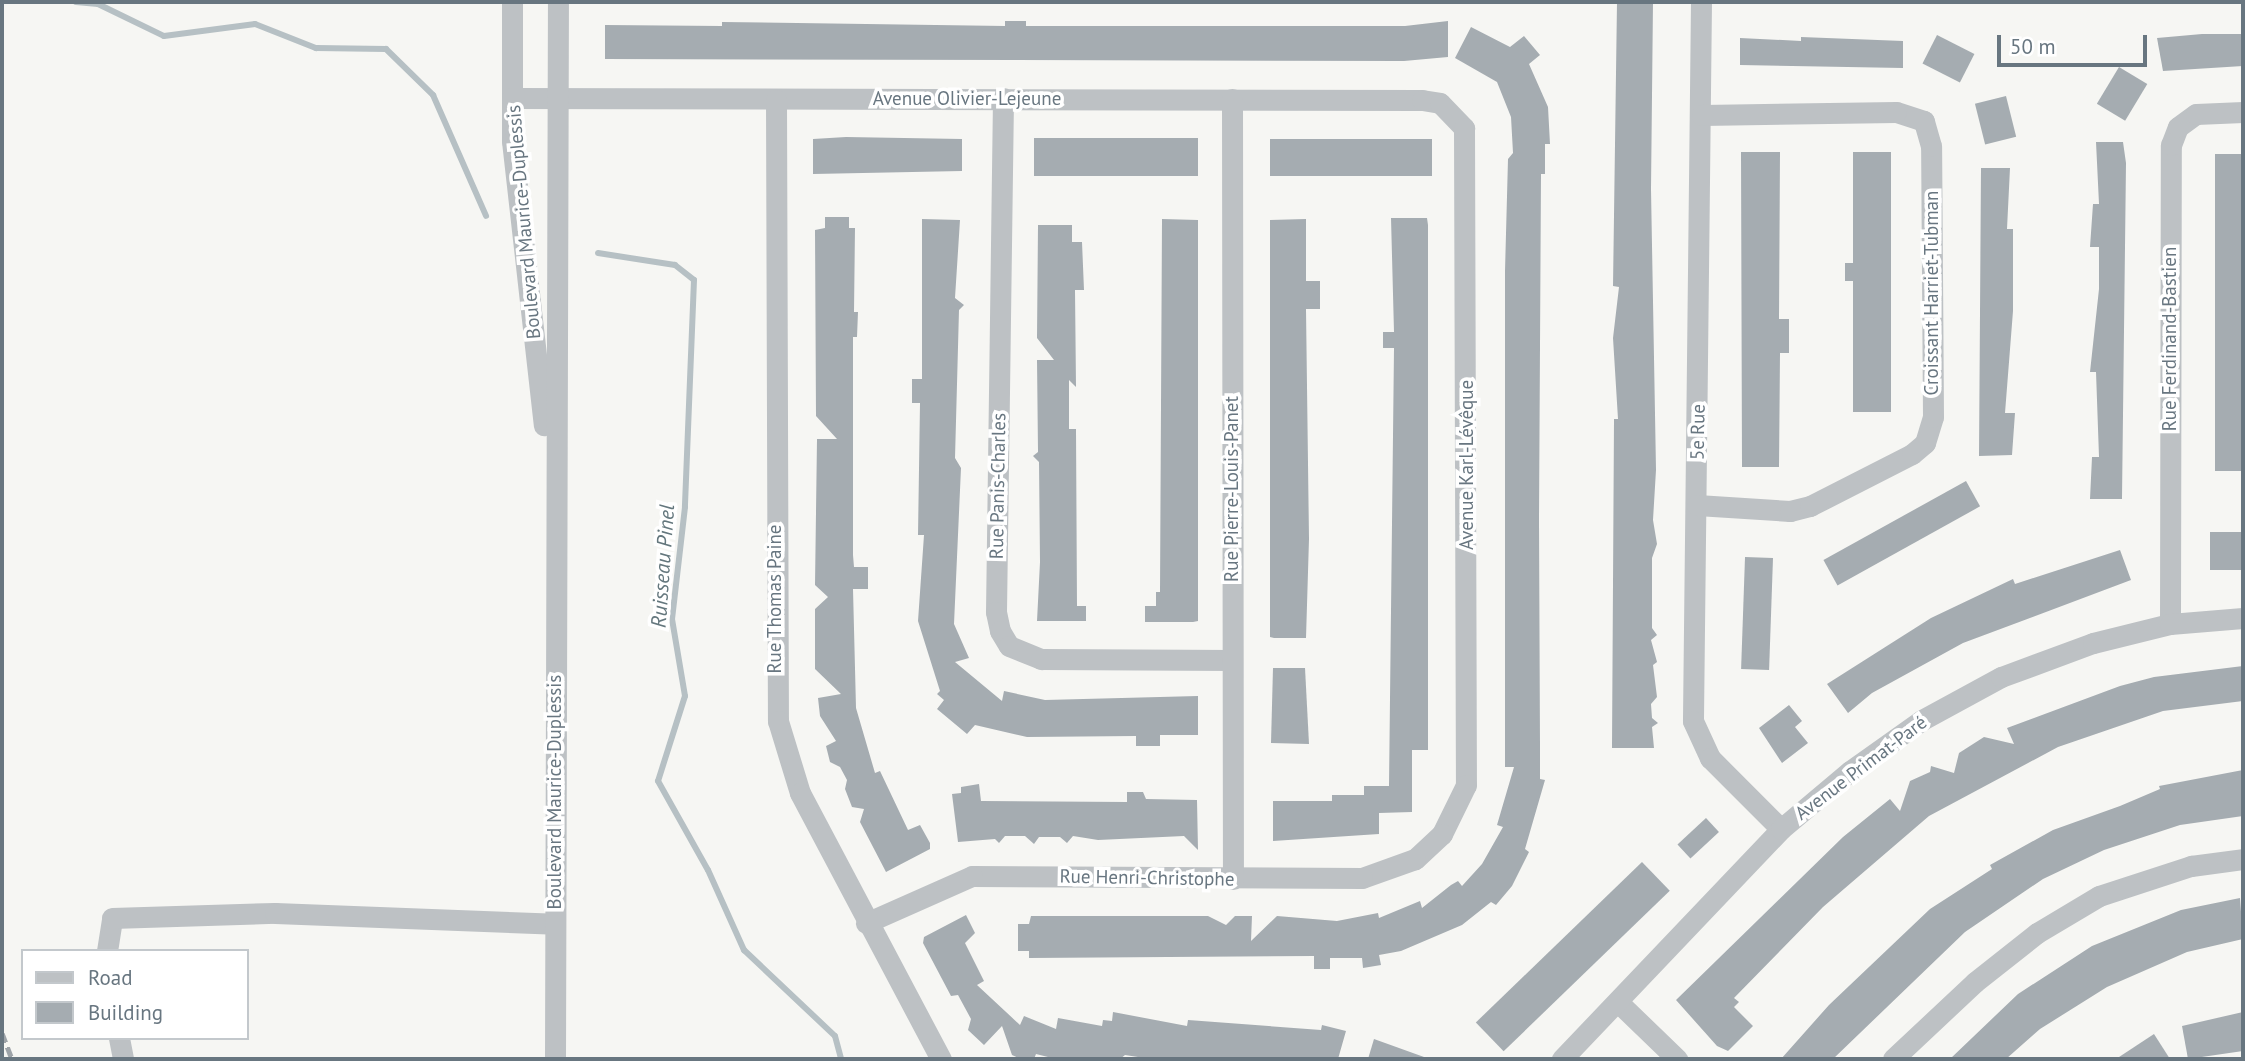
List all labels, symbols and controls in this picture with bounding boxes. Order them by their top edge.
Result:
scale bar [2000,21,2150,65]
text: 50 m [2010,33,2056,60]
street label: Avenue Olivier-Lejeune [873,88,1061,110]
street label: Boulevard Maurice-Duplessis [502,104,546,340]
street label: Croissant Harriet-Tubman [1921,191,1943,395]
street label: Rue Ferdinand-Bastien [2159,247,2181,431]
street label: Avenue Karl-Lévêque [1456,380,1478,550]
street label: Rue Pierre-Louis-Panet [1221,396,1243,582]
street label: 5e Rue [1686,404,1710,460]
street label: Rue Panis-Charles [985,413,1011,559]
water label: Ruisseau Pinel [646,503,680,629]
street label: Rue Thomas Paine [764,524,786,674]
street label: Boulevard Maurice-Duplessis [544,675,566,909]
street label: Avenue Primat-Paré [1791,711,1931,825]
street label: Rue Henri-Christophe [1059,865,1235,891]
legend [21,949,248,1040]
text: Road [88,964,132,991]
text: Building [88,999,163,1026]

